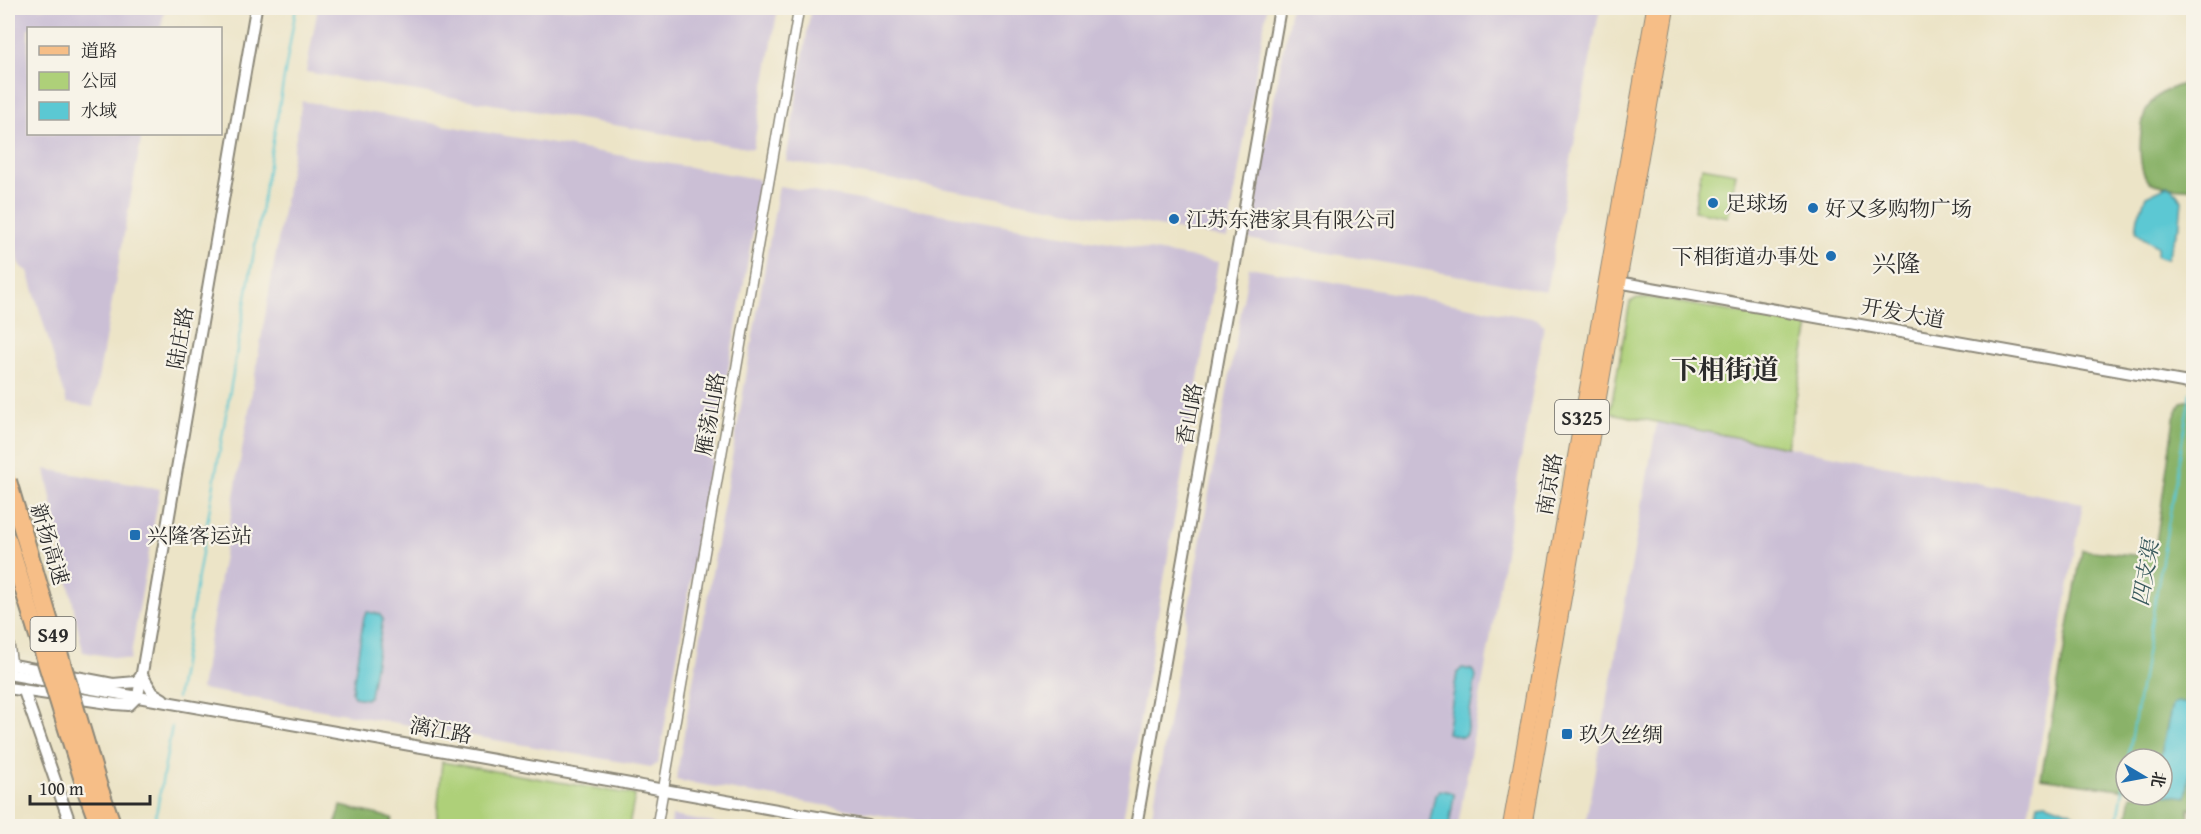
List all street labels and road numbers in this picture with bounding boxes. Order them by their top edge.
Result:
street label: 开发大道 [1859,290,1947,336]
street label: 陆庄路 [159,304,201,372]
street label: 雁荡山路 [687,370,733,458]
street label: 香山路 [1168,380,1210,448]
road number: S325 [1555,400,1609,434]
street label: 南京路 [1528,450,1570,518]
street label: 新扬高速 [23,499,77,589]
road number: S49 [31,617,76,651]
street label: 漓江路 [407,709,475,751]

